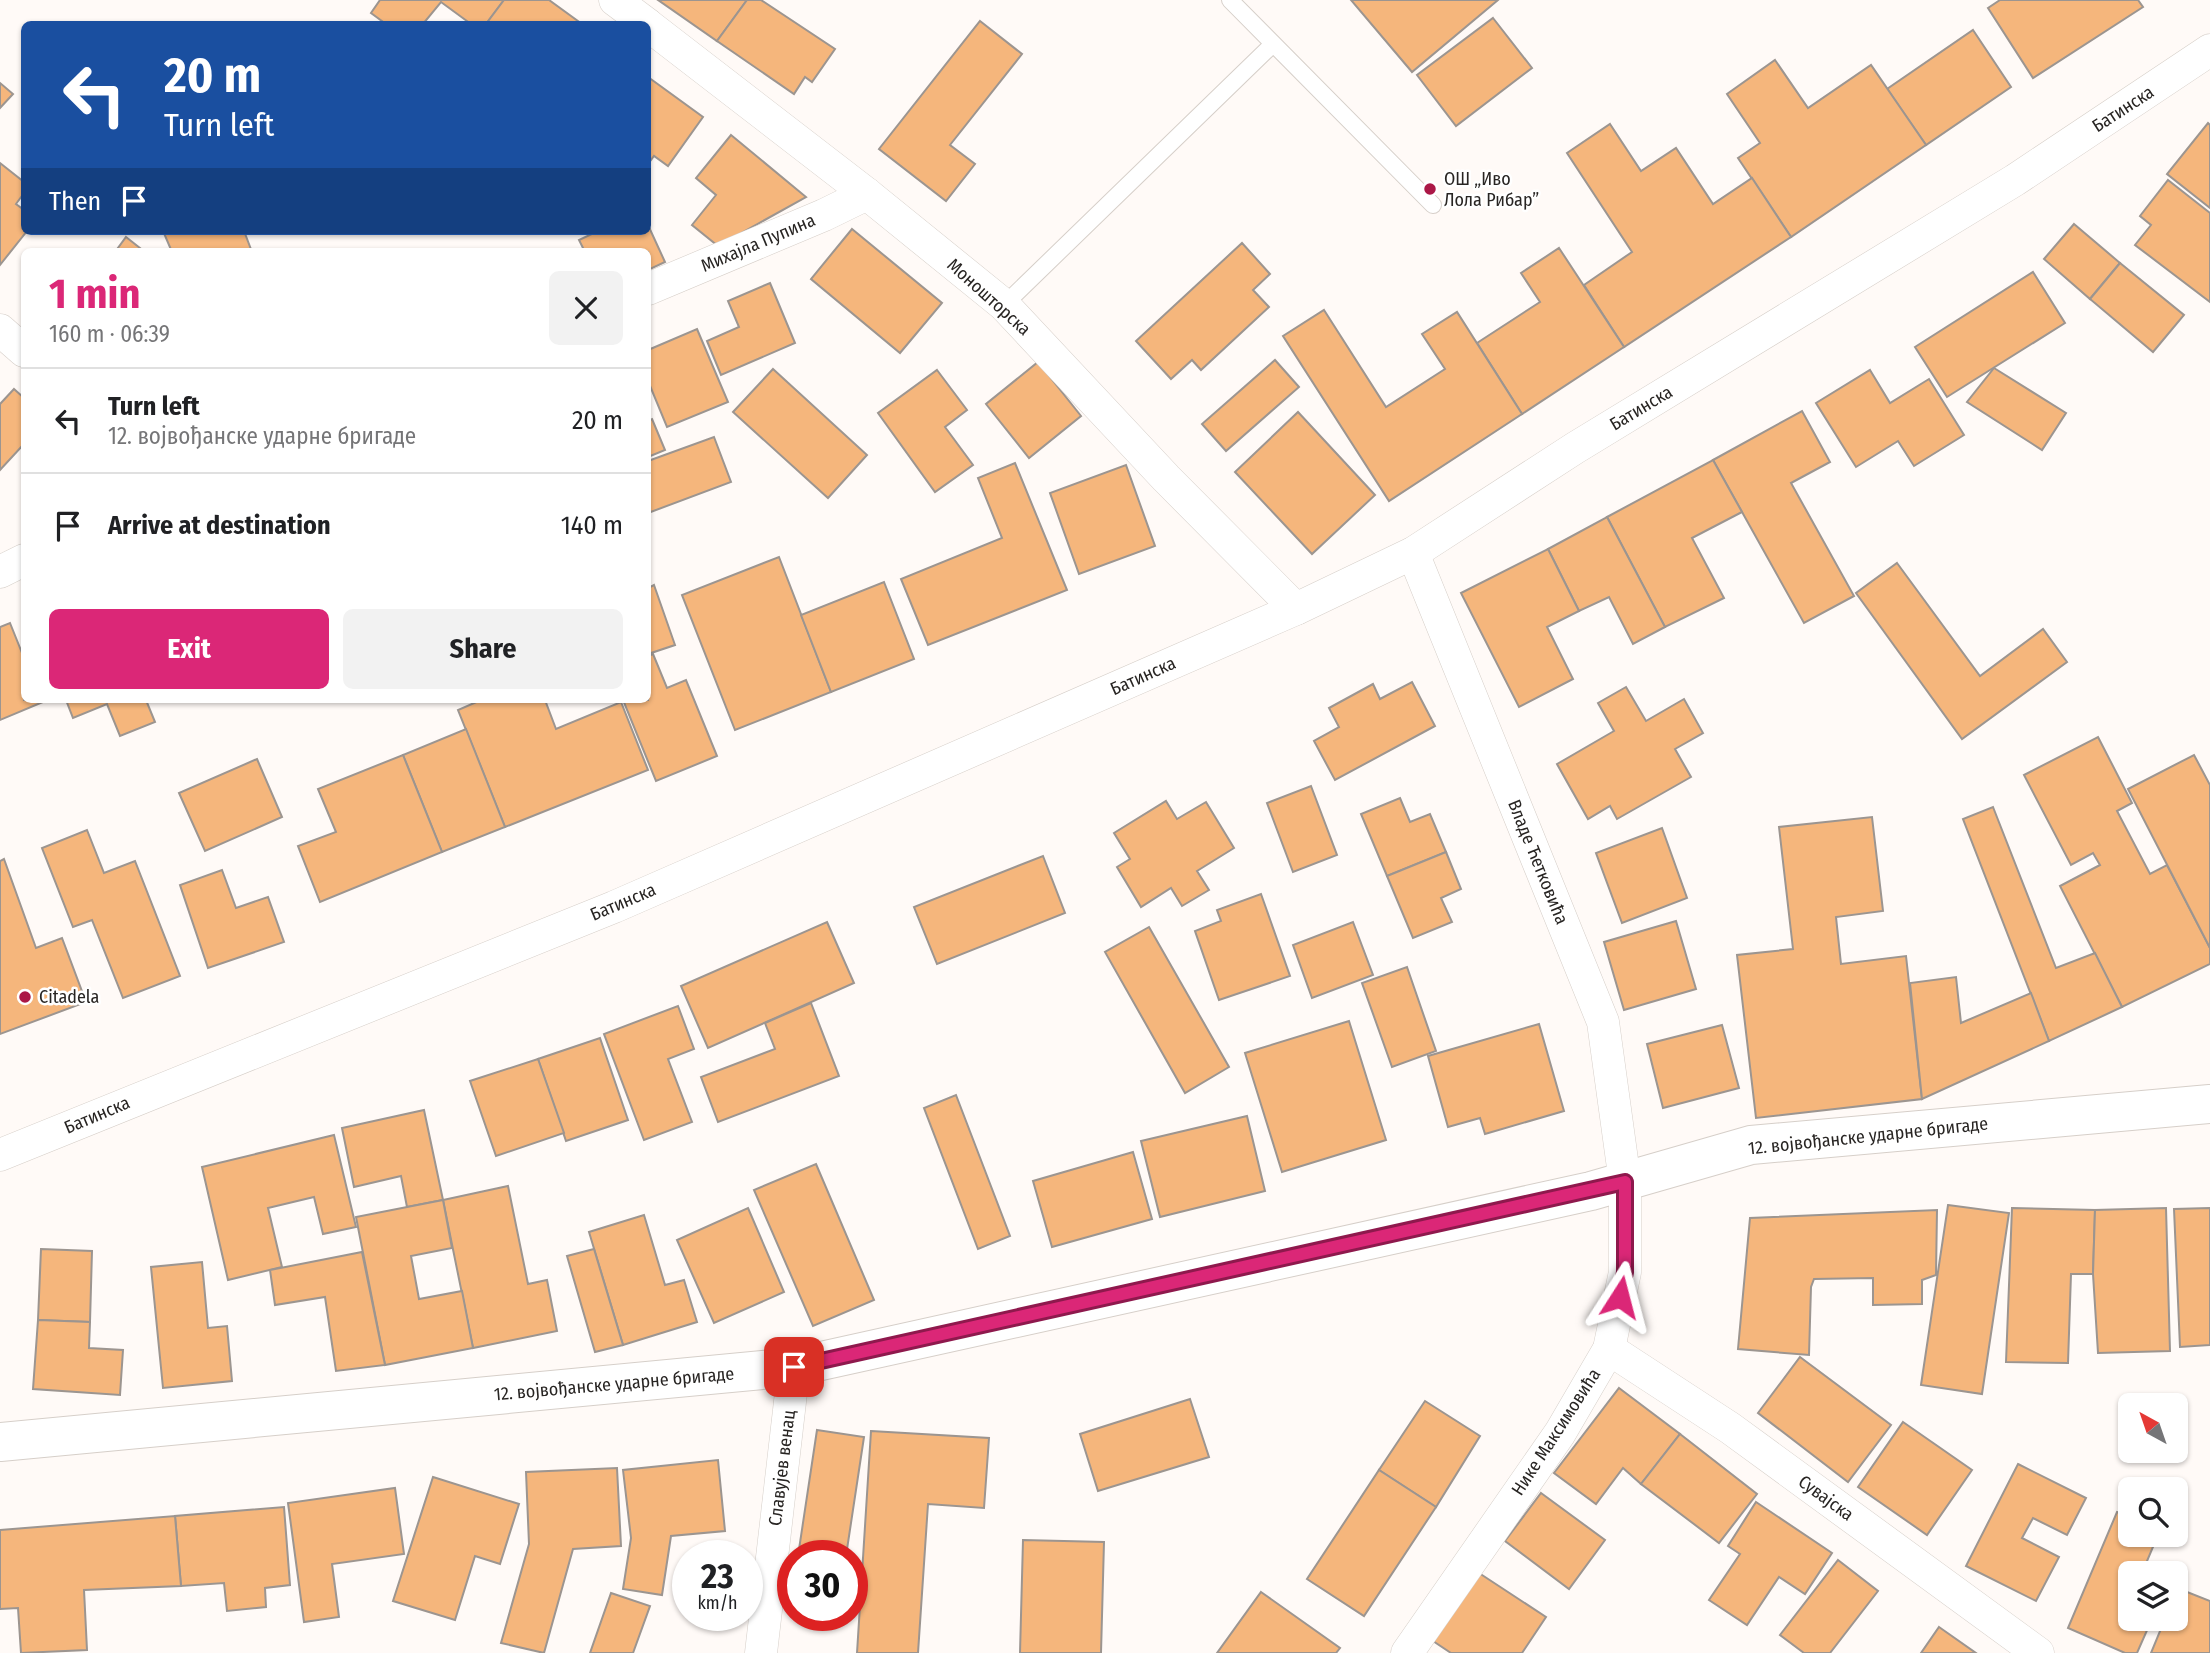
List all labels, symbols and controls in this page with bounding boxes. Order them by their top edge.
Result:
text: 20 m [164,46,261,105]
icon: left [49,49,140,140]
street label: Батинска [2088,81,2158,137]
text: Turn left [164,106,274,144]
place label: ОШ „Иво Лола Рибар” [1444,168,1539,211]
marker: ОШ „Иво Лола Рибар” [1422,181,1438,197]
icon: arrive [115,182,153,220]
text: Then [49,186,101,217]
street label: Михајла Пупина [698,209,819,277]
street label: Моношторска [943,254,1035,340]
text: 1 min [49,269,140,319]
button: close [549,271,623,345]
text: 160 m · 06:39 [49,320,170,348]
street label: Батинска [1606,381,1676,435]
text: Turn left [108,391,200,422]
icon: left [49,402,87,440]
text: 20 m [572,405,623,436]
text: 12. војвођанске ударне бригаде [108,422,416,450]
icon: arrive [49,507,87,545]
text: Arrive at destination [108,510,331,541]
text: 140 m [561,510,623,541]
button: Exit [49,609,329,689]
button: Share [343,609,623,689]
street label: Батинска [1107,652,1179,700]
street label: Владе Ћетковића [1503,796,1573,928]
street label: Батинска [587,878,659,926]
place label: Citadela [39,986,99,1008]
marker: Citadela [17,989,33,1005]
street label: Батинска [61,1091,133,1139]
street label: 12. војвођанске ударне бригаде [1747,1112,1989,1160]
position arrow [1583,1260,1657,1334]
pin [764,1337,824,1397]
icon: arrive [775,1348,813,1386]
street label: 12. војвођанске ударне бригаде [493,1363,735,1405]
street label: Нике Максимовића [1507,1364,1605,1500]
north arrow [2118,1393,2188,1463]
map controls [2118,1393,2188,1631]
street label: Славујев венац [764,1408,800,1527]
street label: Сувајска [1794,1471,1858,1526]
button: search [2118,1477,2188,1547]
speed limit sign: 30 [777,1540,868,1631]
text: 23 [701,1555,734,1597]
button: layers [2118,1561,2188,1631]
text: km/h [697,1592,738,1614]

